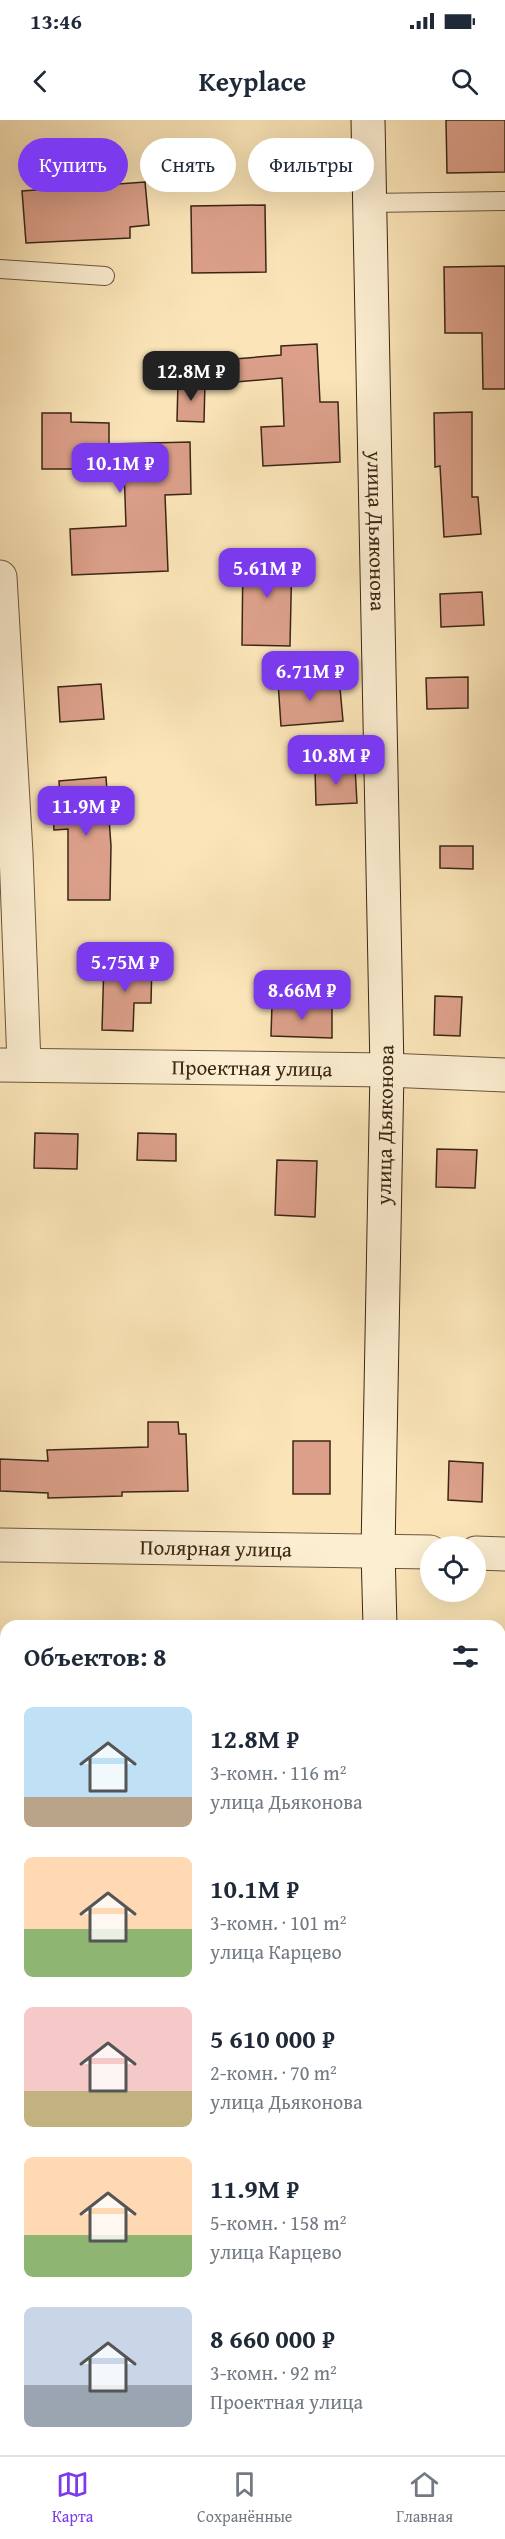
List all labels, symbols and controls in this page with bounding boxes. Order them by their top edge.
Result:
text: 13:46 [30,5,82,37]
text: Keyplace [199,61,306,101]
icon: back [24,65,57,98]
icon: search [448,65,481,98]
chip: Купить [18,138,128,192]
chip: Снять [140,138,236,192]
chip: Фильтры [248,138,374,192]
pin: 12.8M ₽ [136,351,246,402]
text: 12.8M ₽ [157,356,225,385]
pin: 10.1M ₽ [65,443,175,494]
text: 10.1M ₽ [86,448,154,477]
street label: улица Дьяконова [360,450,394,611]
pin: 5.61M ₽ [212,548,322,599]
text: 5.61M ₽ [233,553,301,582]
pin: 6.71M ₽ [255,651,365,702]
text: 6.71M ₽ [276,656,344,685]
pin: 10.8M ₽ [281,735,391,786]
text: 10.8M ₽ [302,740,370,769]
pin: 11.9M ₽ [31,786,141,837]
text: 11.9M ₽ [52,791,120,820]
pin: 5.75M ₽ [70,942,180,993]
text: 5.75M ₽ [91,947,159,976]
pin: 8.66M ₽ [247,970,357,1021]
text: 8.66M ₽ [268,975,336,1004]
street label: улица Дьяконова [368,1045,401,1206]
street label: Проектная улица [171,1051,333,1084]
street label: Полярная улица [140,1531,292,1565]
map controls [420,1536,486,1602]
button: locate [420,1536,486,1602]
text: Объектов: 8 [24,1637,167,1676]
icon: filters [449,1640,482,1673]
text: 12.8M ₽ [210,1719,299,1758]
icon: home [72,1731,144,1803]
text: 3-комн. · 116 m² [210,1758,346,1787]
text: улица Дьяконова [210,1787,363,1816]
text: 10.1M ₽ [210,1869,299,1908]
icon: home [72,1881,144,1953]
text: 3-комн. · 101 m² [210,1908,346,1937]
text: улица Карцево [210,1937,342,1966]
text: 5 610 000 ₽ [210,2019,335,2058]
icon: home [72,2031,144,2103]
text: 2-комн. · 70 m² [210,2058,337,2087]
text: улица Дьяконова [210,2087,363,2116]
text: 11.9M ₽ [210,2169,299,2208]
icon: home [72,2181,144,2253]
text: 5-комн. · 158 m² [210,2208,346,2237]
text: улица Карцево [210,2237,342,2266]
text: 8 660 000 ₽ [210,2319,335,2358]
icon: home [72,2331,144,2403]
text: 3-комн. · 92 m² [210,2358,337,2387]
text: Проектная улица [210,2387,363,2416]
tab: Карта [52,2468,93,2528]
tab: Сохранённые [197,2468,292,2528]
tab: Главная [396,2468,453,2528]

